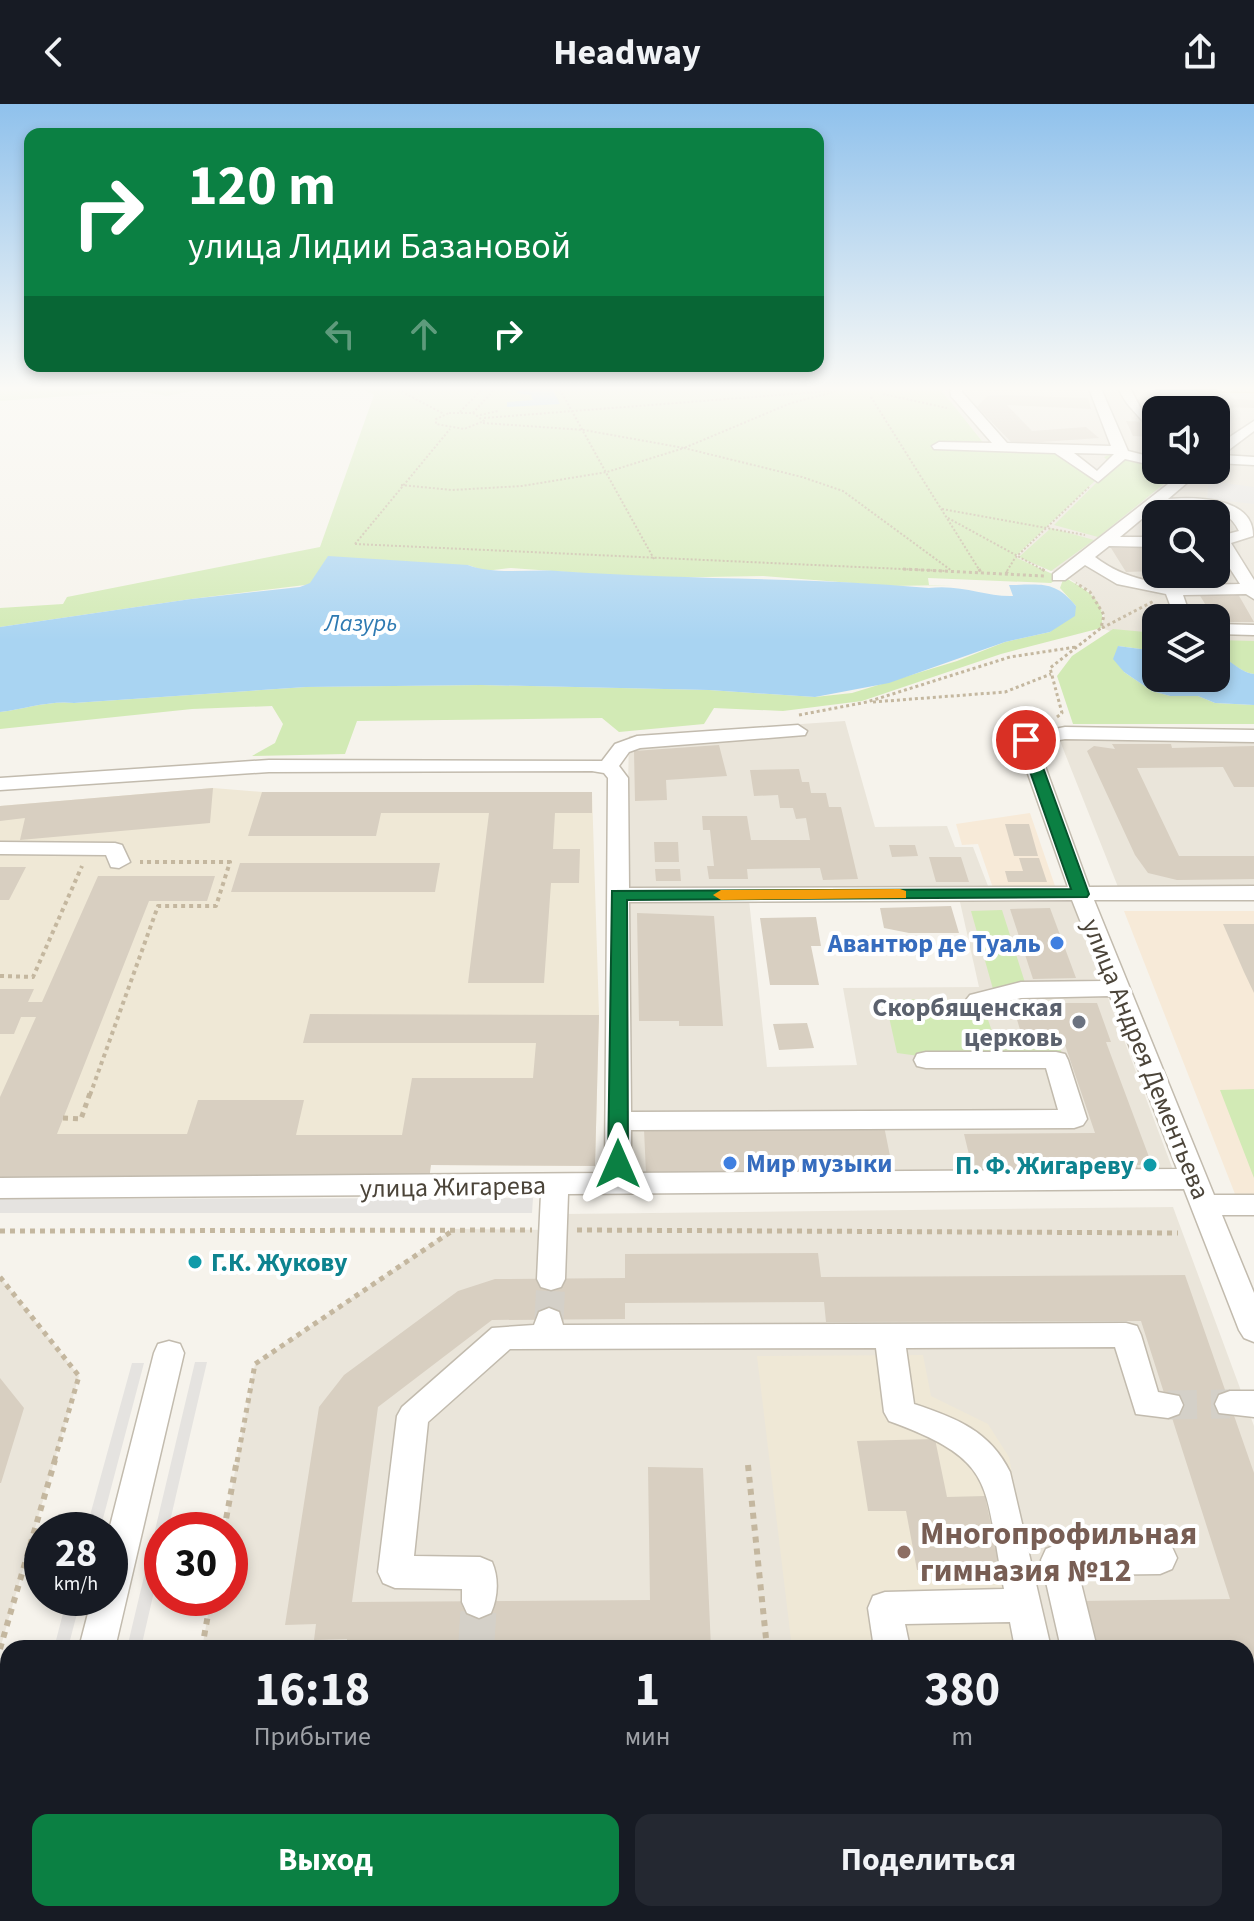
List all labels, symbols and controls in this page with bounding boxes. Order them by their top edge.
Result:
text: Headway [553,27,701,78]
icon: back [32,30,76,74]
icon: share [1178,30,1222,74]
text: 120 m [188,147,336,226]
icon: right [56,160,160,264]
text: улица Лидии Базановой [188,221,571,272]
icon: left [318,312,362,356]
icon: ahead [402,312,446,356]
icon: right [486,312,530,356]
map controls [1142,396,1230,692]
button: sound [1142,396,1230,484]
button: search [1142,500,1230,588]
button: layers [1142,604,1230,692]
water label: Лазурь [323,606,397,641]
pin [992,706,1060,774]
icon: arrive [1004,718,1048,762]
street label: улица Андрея Дементьева [1073,913,1219,1205]
place label: Авантюр де Туаль [827,925,1041,962]
marker: Авантюр де Туаль [1048,934,1066,952]
place label: Скорбященская церковь [872,989,1063,1056]
marker: Скорбященская церковь [1070,1013,1088,1031]
position arrow [576,1122,660,1206]
place label: Мир музыки [746,1145,892,1182]
place label: П. Ф. Жигареву [955,1147,1134,1184]
marker: Мир музыки [721,1154,739,1172]
marker: П. Ф. Жигареву [1141,1156,1159,1174]
street label: улица Жигарева [360,1167,546,1207]
place label: Г.К. Жукову [211,1244,348,1281]
marker: Г.К. Жукову [186,1253,204,1271]
place label: Многопрофильная гимназия №12 [920,1511,1197,1594]
speed limit sign: 30 [144,1512,248,1616]
text: 28 [55,1525,97,1582]
marker: Многопрофильная гимназия №12 [895,1543,913,1561]
text: km/h [54,1570,98,1598]
text: 16:18 [254,1656,370,1724]
text: 1 [635,1656,660,1724]
text: 380 [924,1656,1000,1724]
text: Прибытие [254,1718,371,1755]
text: мин [625,1718,670,1755]
text: m [951,1718,973,1755]
button: Выход [32,1814,619,1906]
button: Поделиться [635,1814,1222,1906]

